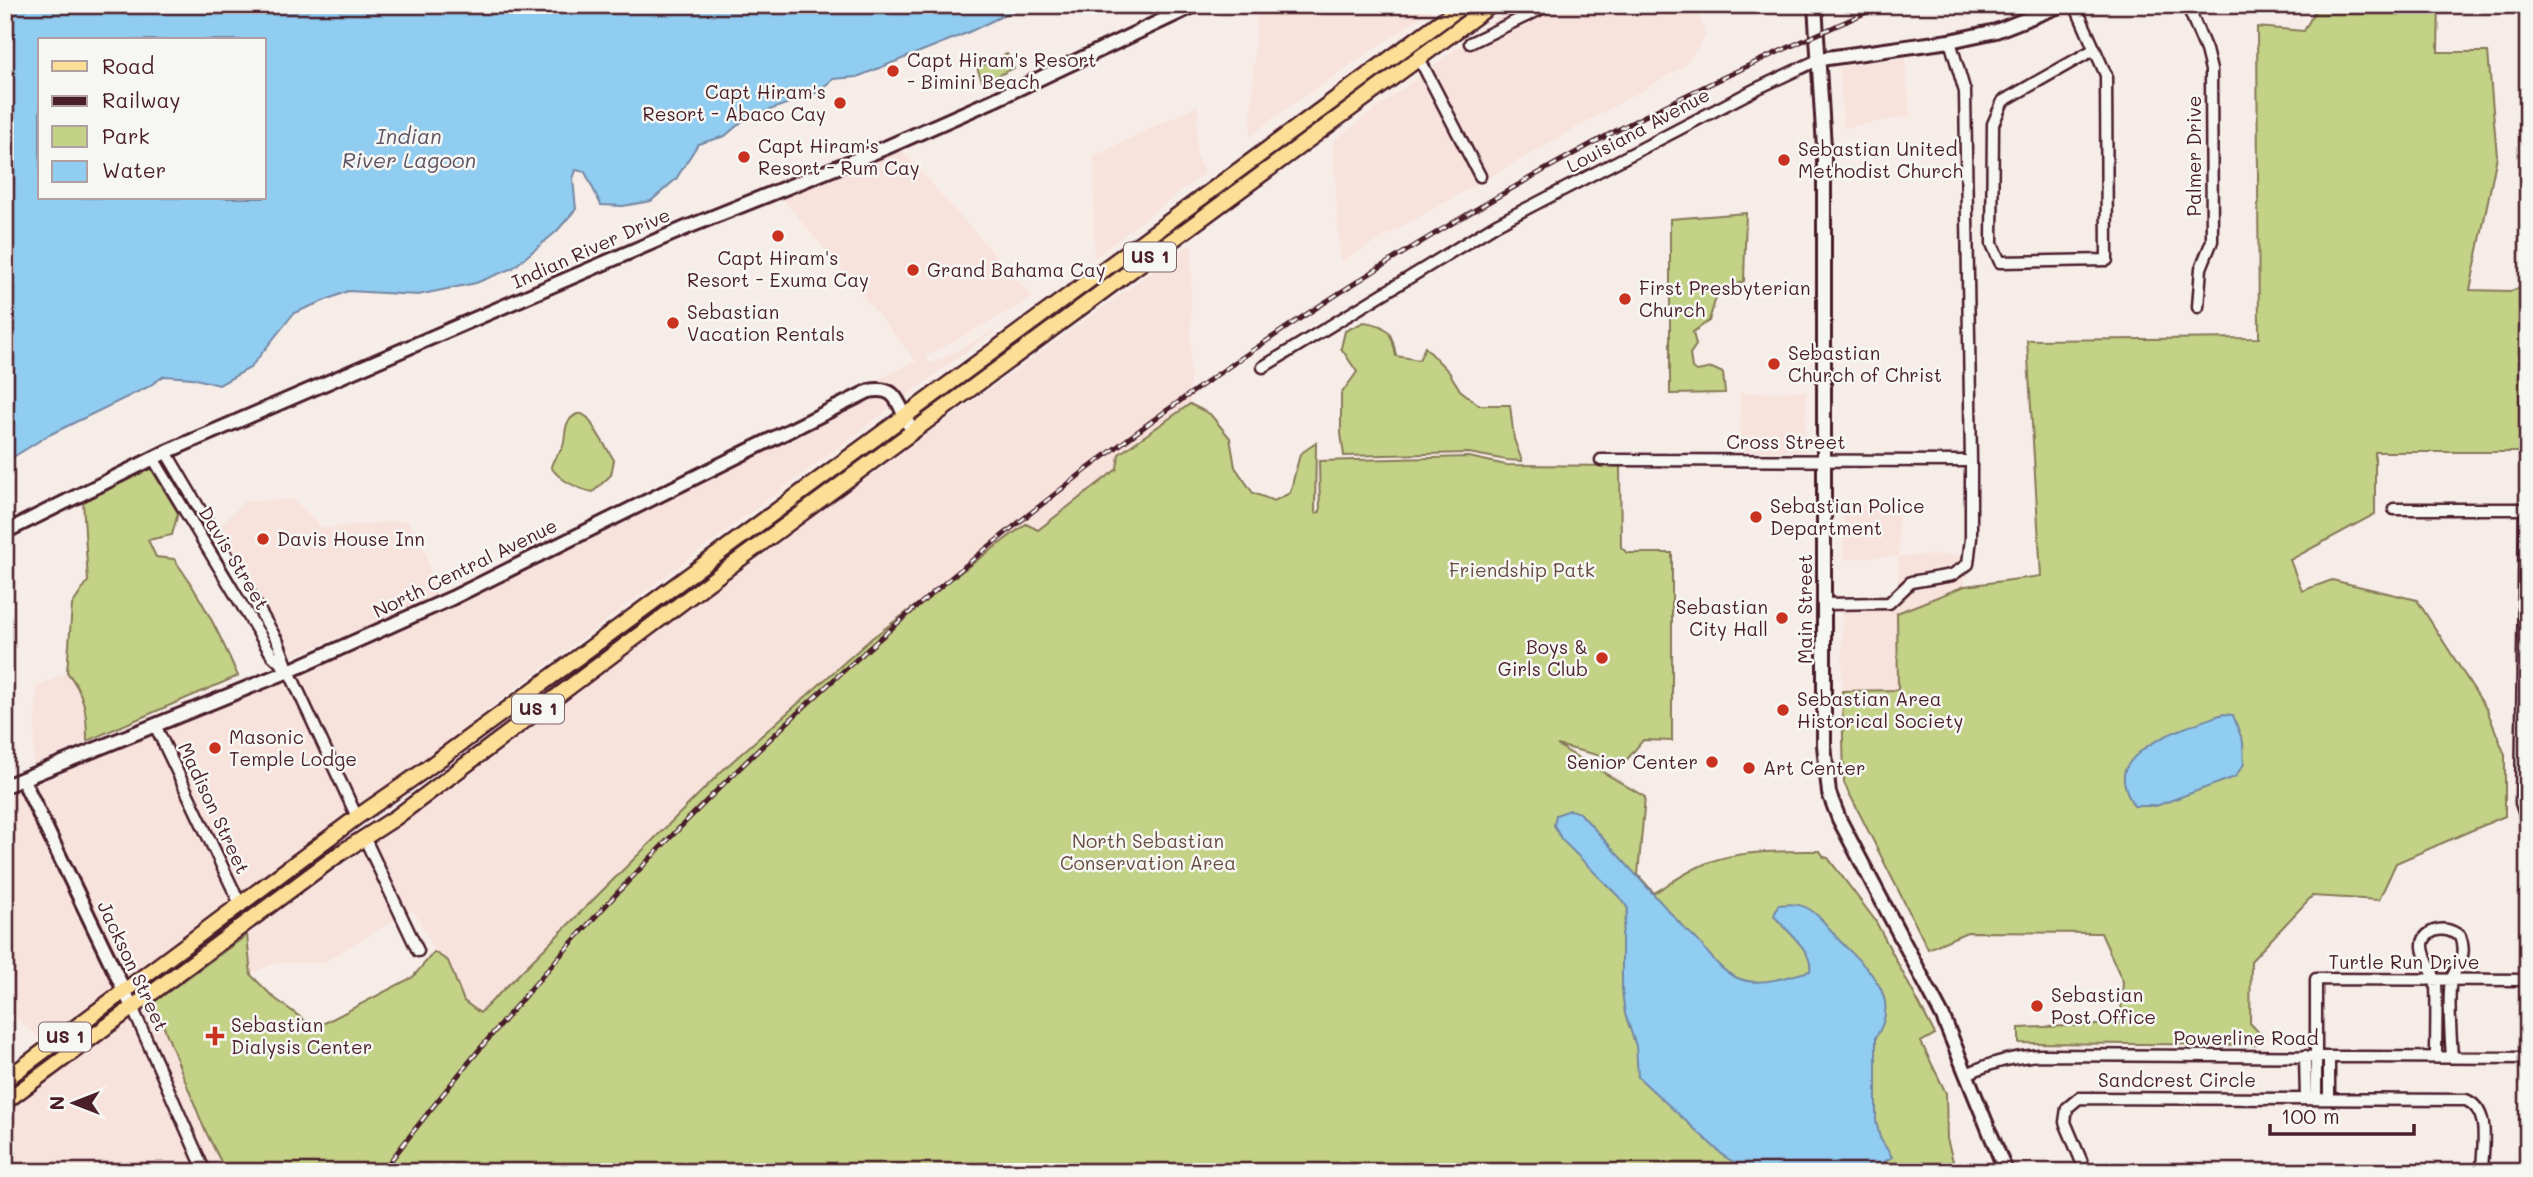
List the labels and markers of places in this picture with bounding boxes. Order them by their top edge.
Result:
place label: Capt Hiram's Resort - Bimini Beach [907,47,1096,94]
marker: Capt Hiram's Resort - Bimini Beach [885,63,901,79]
place label: Capt Hiram's Resort - Abaco Cay [643,79,826,126]
marker: Capt Hiram's Resort - Abaco Cay [832,95,848,111]
place label: Capt Hiram's Resort - Rum Cay [758,133,920,180]
place label: Sebastian United Methodist Church [1798,136,1963,183]
marker: Capt Hiram's Resort - Rum Cay [736,149,752,165]
marker: Sebastian United Methodist Church [1776,152,1792,168]
marker: Capt Hiram's Resort - Exuma Cay [770,228,786,244]
place label: Capt Hiram's Resort - Exuma Cay [687,245,869,292]
place label: Grand Bahama Cay [927,257,1106,282]
marker: Grand Bahama Cay [905,262,921,278]
place label: First Presbyterian Church [1639,275,1811,322]
marker: First Presbyterian Church [1617,291,1633,307]
place label: Sebastian Vacation Rentals [687,299,845,346]
marker: Sebastian Vacation Rentals [665,315,681,331]
place label: Sebastian Church of Christ [1788,340,1942,387]
marker: Sebastian Church of Christ [1766,356,1782,372]
place label: Sebastian Police Department [1770,493,1925,540]
marker: Sebastian Police Department [1748,509,1764,525]
place label: Davis House Inn [277,526,425,551]
marker: Davis House Inn [255,531,271,547]
place label: Sebastian City Hall [1676,594,1768,641]
marker: Sebastian City Hall [1774,610,1790,626]
place label: Boys & Girls Club [1498,634,1588,681]
marker: Boys & Girls Club [1594,650,1610,666]
place label: Sebastian Area Historical Society [1797,686,1963,733]
marker: Sebastian Area Historical Society [1775,702,1791,718]
place label: Masonic Temple Lodge [229,724,357,771]
marker: Masonic Temple Lodge [207,740,223,756]
place label: Senior Center [1567,749,1698,774]
marker: Senior Center [1704,754,1720,770]
place label: Art Center [1763,755,1866,780]
marker: Art Center [1741,760,1757,776]
place label: Sebastian Post Office [2051,982,2156,1029]
marker: Sebastian Post Office [2029,998,2045,1014]
place label: Sebastian Dialysis Center [231,1012,372,1059]
marker: Sebastian Dialysis Center [205,1026,225,1046]

